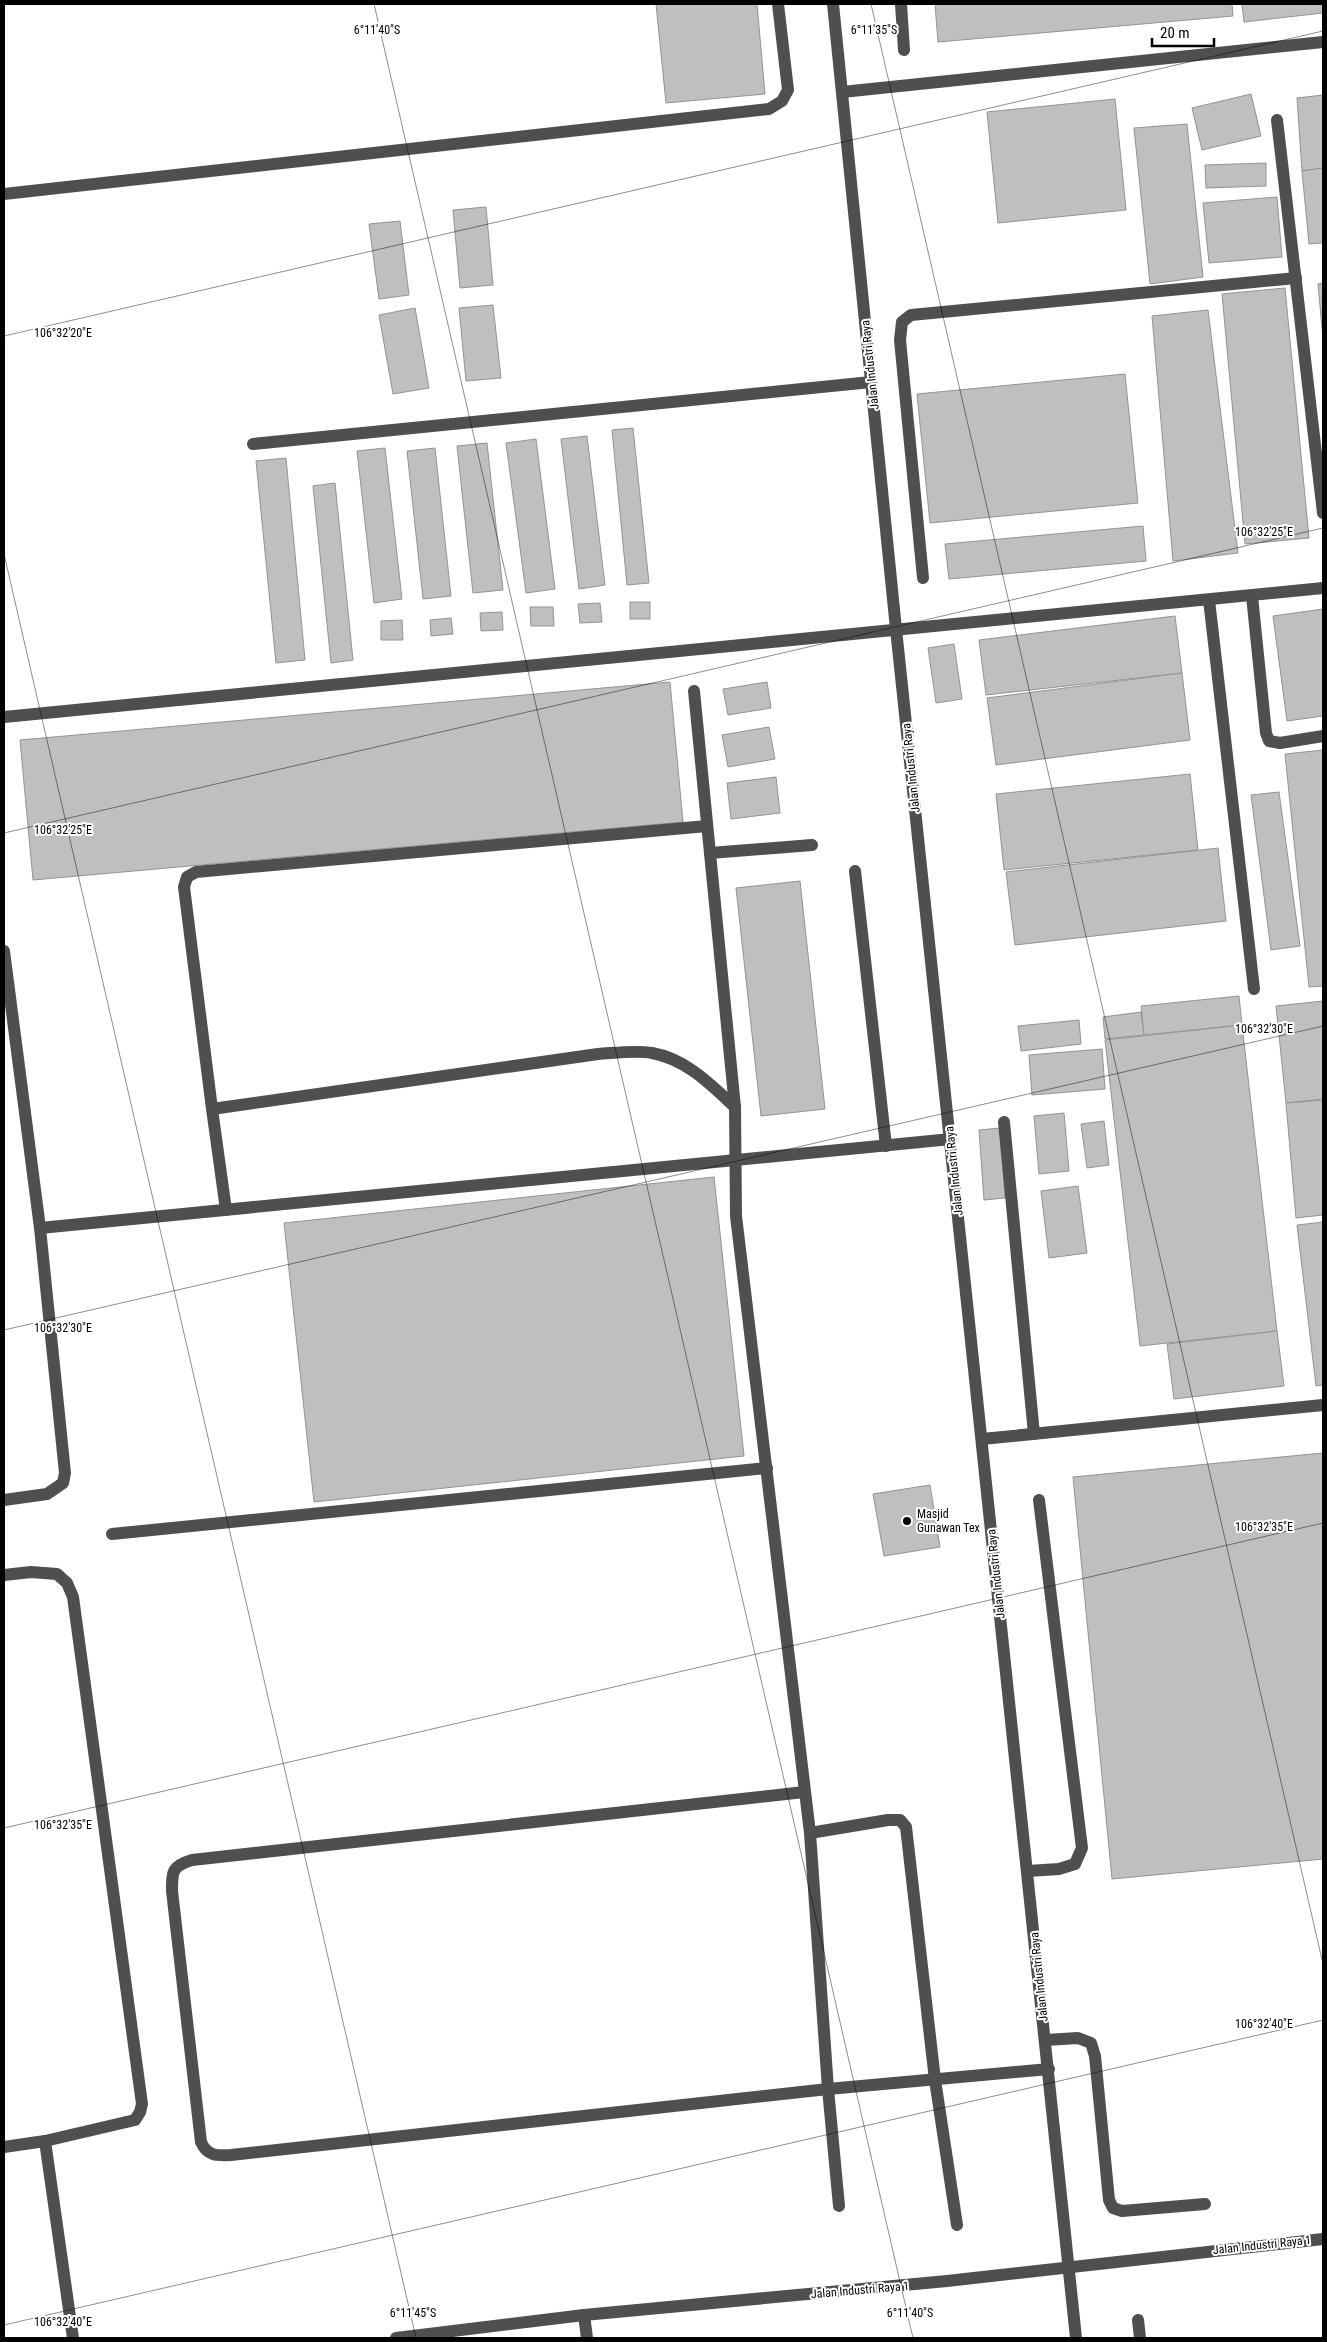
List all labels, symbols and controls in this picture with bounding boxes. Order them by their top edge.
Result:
scale bar [1152,15,1214,47]
text: 6°11'40"S [354,23,400,37]
text: 6°11'35"S [851,23,897,37]
text: 20 m [1160,24,1190,42]
street label: Jalan Industri Raya [858,319,882,411]
text: 106°32'20"E [34,326,92,340]
text: 106°32'25"E [1235,525,1293,539]
street label: Jalan Industri Raya [899,722,923,814]
text: 106°32'25"E [34,823,92,837]
text: 106°32'30"E [1235,1022,1293,1036]
street label: Jalan Industri Raya [942,1125,966,1217]
text: 106°32'30"E [34,1321,92,1335]
place label: Masjid Gunawan Tex [917,1507,980,1535]
marker: Masjid Gunawan Tex [901,1515,913,1527]
text: 106°32'35"E [1235,1520,1293,1534]
street label: Jalan Industri Raya [984,1528,1008,1620]
text: 106°32'35"E [34,1818,92,1832]
street label: Jalan Industri Raya [1027,1931,1051,2023]
text: 106°32'40"E [1235,2017,1293,2031]
street label: Jalan Industri Raya 1 [1212,2233,1312,2257]
street label: Jalan Industri Raya 1 [810,2279,910,2301]
text: 6°11'45"S [390,2306,436,2320]
text: 6°11'40"S [887,2306,933,2320]
text: 106°32'40"E [34,2315,92,2329]

